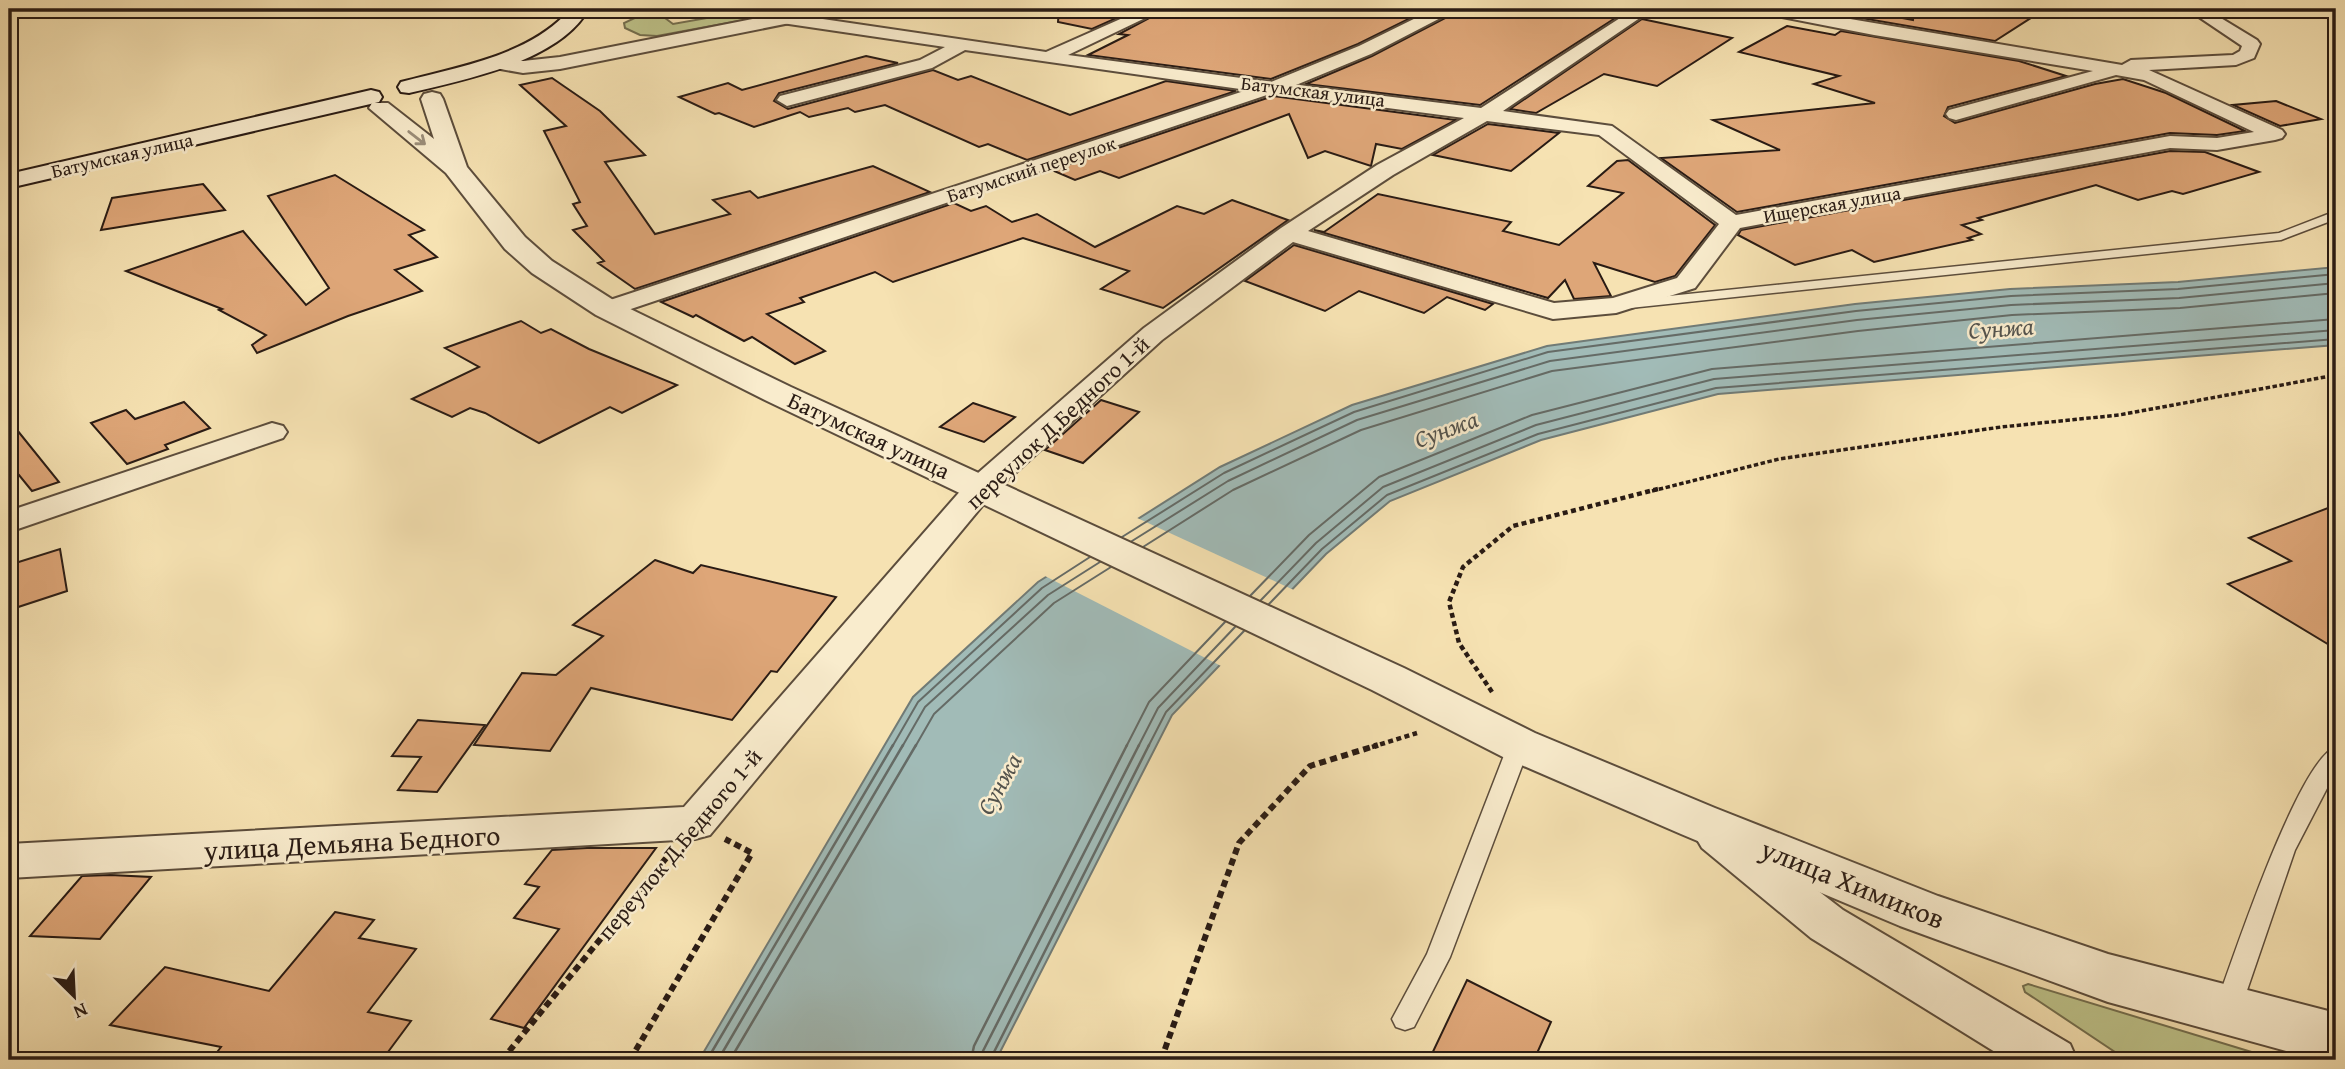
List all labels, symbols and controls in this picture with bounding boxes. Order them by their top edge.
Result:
street label: Батумская улица [1239,68,1387,114]
street label: Батумская улица [48,125,196,185]
street label: Батумский переулок [943,128,1119,210]
one-way arrow [408,130,426,145]
street label: Ищерская улица [1761,178,1903,230]
water label: Сунжа [1967,308,2035,348]
street label: переулок Д.Бедного 1-й [958,328,1157,516]
street label: Батумская улица [783,383,955,487]
water label: Сунжа [1409,401,1483,457]
street label: переулок Д.Бедного 1-й [589,741,769,947]
water label: Сунжа [968,747,1030,821]
street label: улица Демьяна Бедного [202,814,501,870]
street label: улица Химиков [1754,827,1951,939]
north arrow [38,960,108,1030]
text: N [69,996,92,1027]

